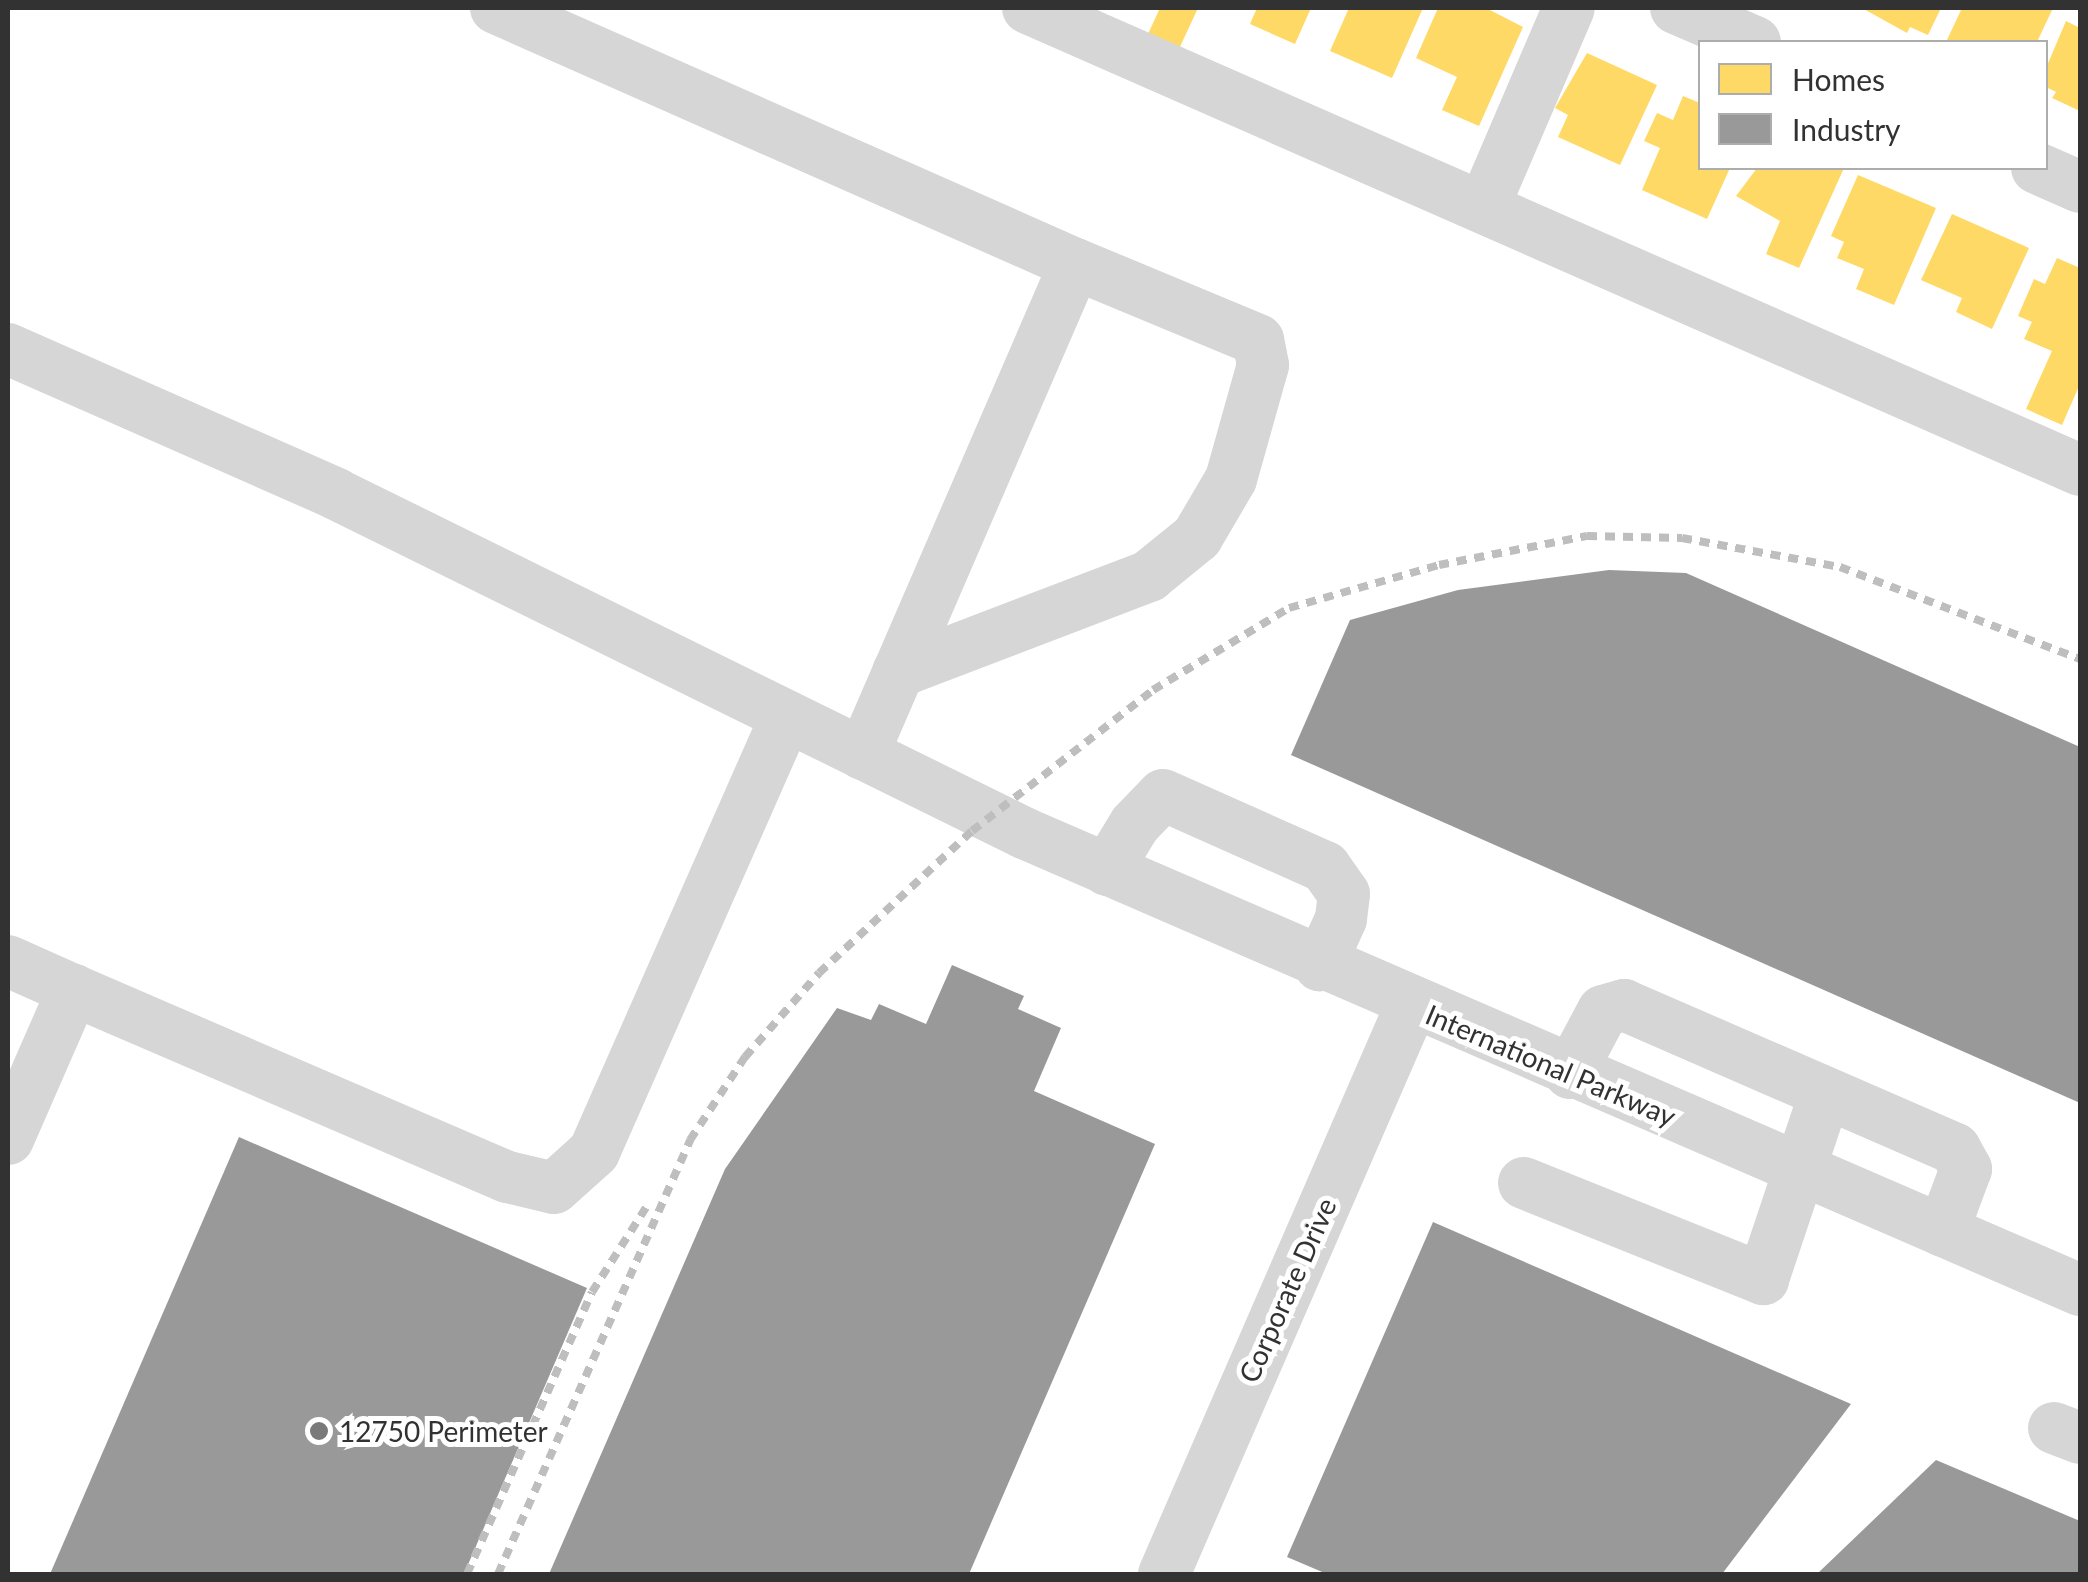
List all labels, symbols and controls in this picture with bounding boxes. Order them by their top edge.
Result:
legend [1698,40,2048,170]
text: Homes [1792,61,1885,97]
text: Industry [1792,111,1901,147]
street label: International Parkway [1421,997,1681,1133]
street label: Corporate Drive [1231,1193,1343,1387]
place label: 12750 Perimeter [339,1414,548,1448]
marker: 12750 Perimeter [308,1420,330,1442]

